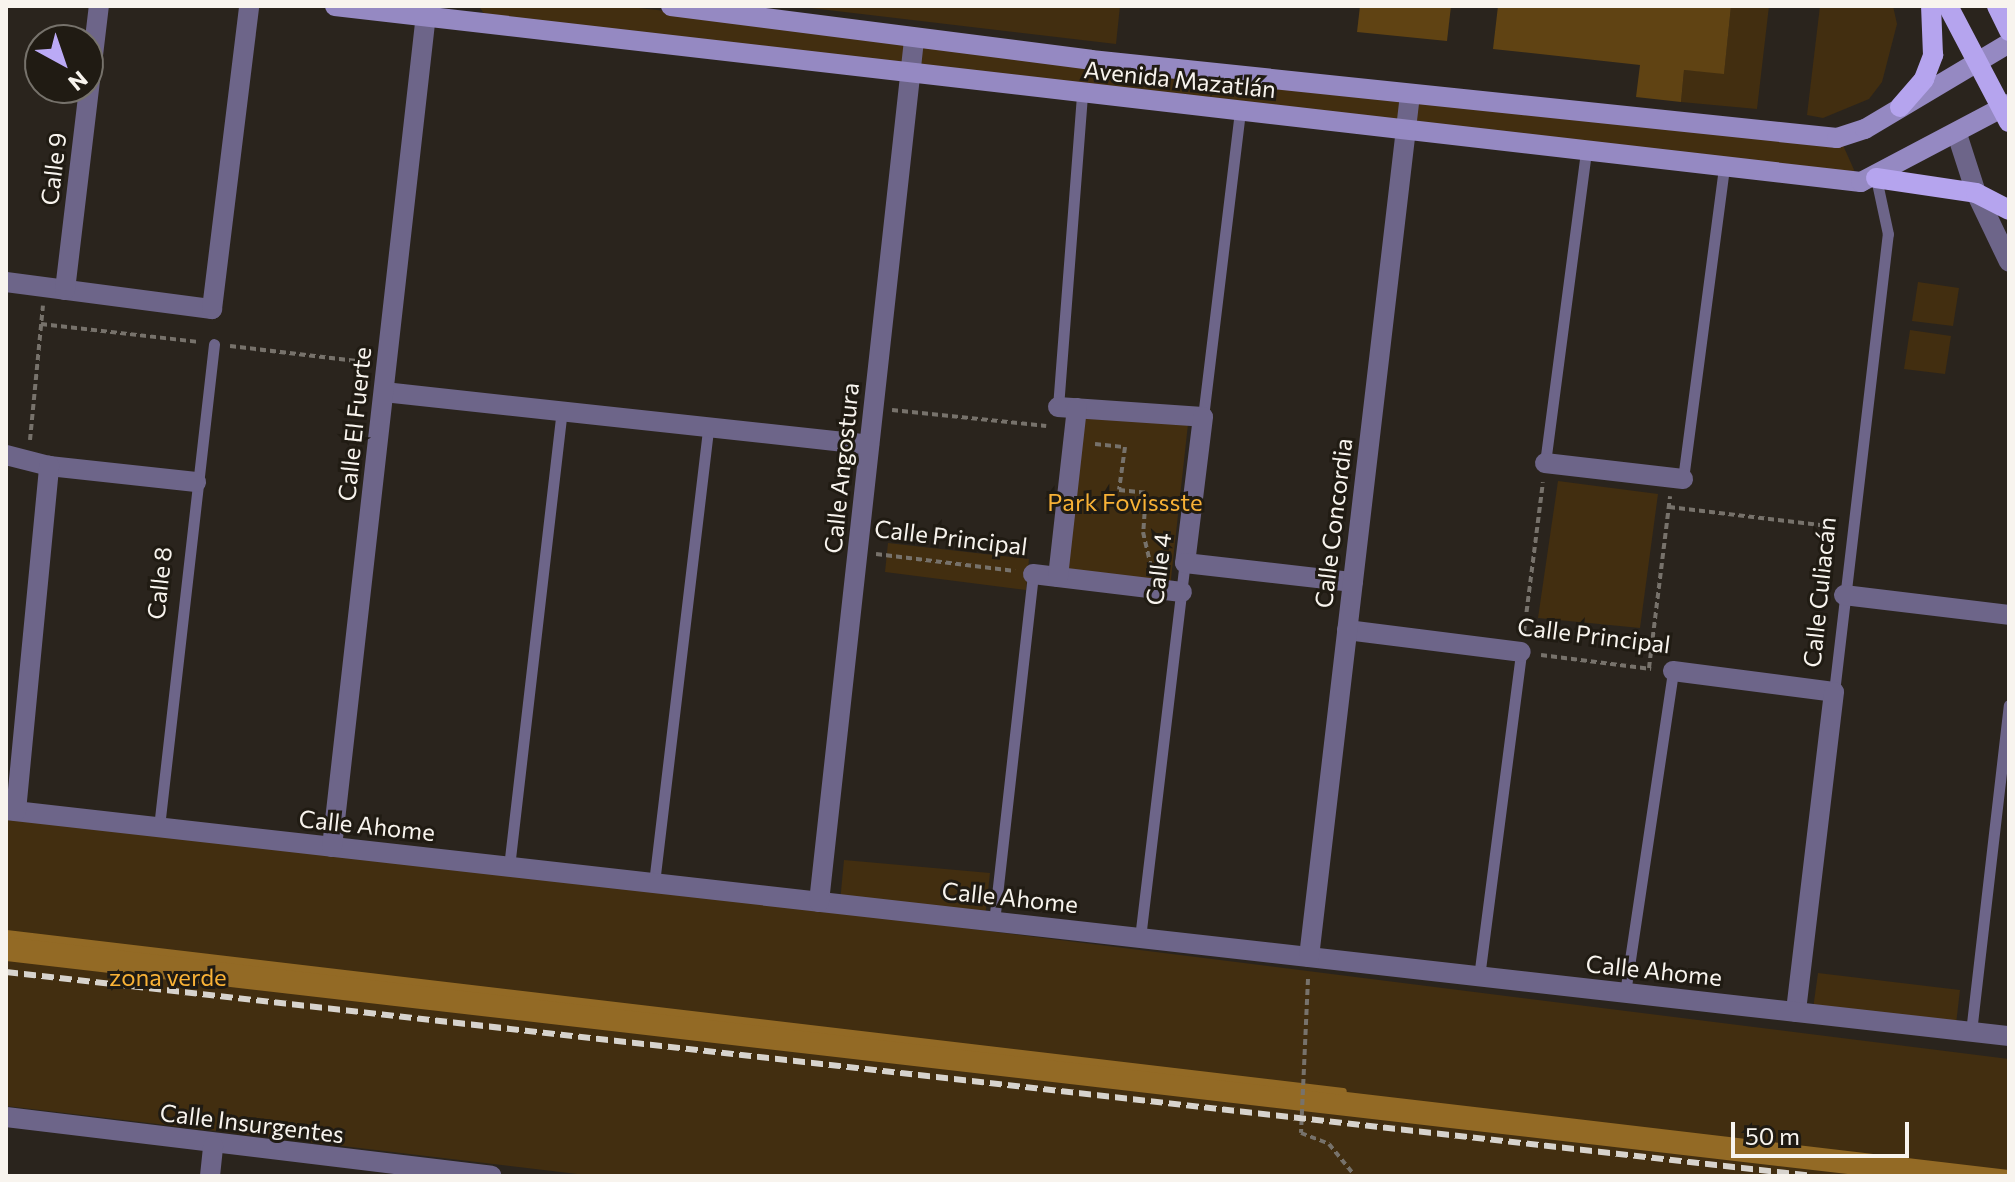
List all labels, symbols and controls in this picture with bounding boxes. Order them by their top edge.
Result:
north arrow [24,24,104,104]
street label: Avenida Mazatlán [1083,55,1277,103]
text: N [63,66,93,97]
street label: Calle 9 [34,131,72,207]
street label: Calle El Fuerte [332,346,376,502]
street label: Calle Angostura [818,381,864,555]
street label: Calle Concordia [1308,436,1358,610]
park label: Park Fovissste [1047,488,1203,516]
street label: Calle Principal [873,513,1029,561]
street label: Calle Culiacán [1797,515,1841,669]
street label: Calle 4 [1139,531,1177,607]
street label: Calle 8 [141,545,177,621]
street label: Calle Principal [1516,611,1672,659]
street label: Calle Ahome [298,804,436,846]
street label: Calle Ahome [941,876,1079,918]
street label: Calle Ahome [1585,949,1723,991]
park label: zona verde [109,963,227,991]
street label: Calle Insurgentes [158,1097,346,1149]
scale bar [1735,1106,1913,1156]
text: 50 m [1745,1121,1800,1150]

